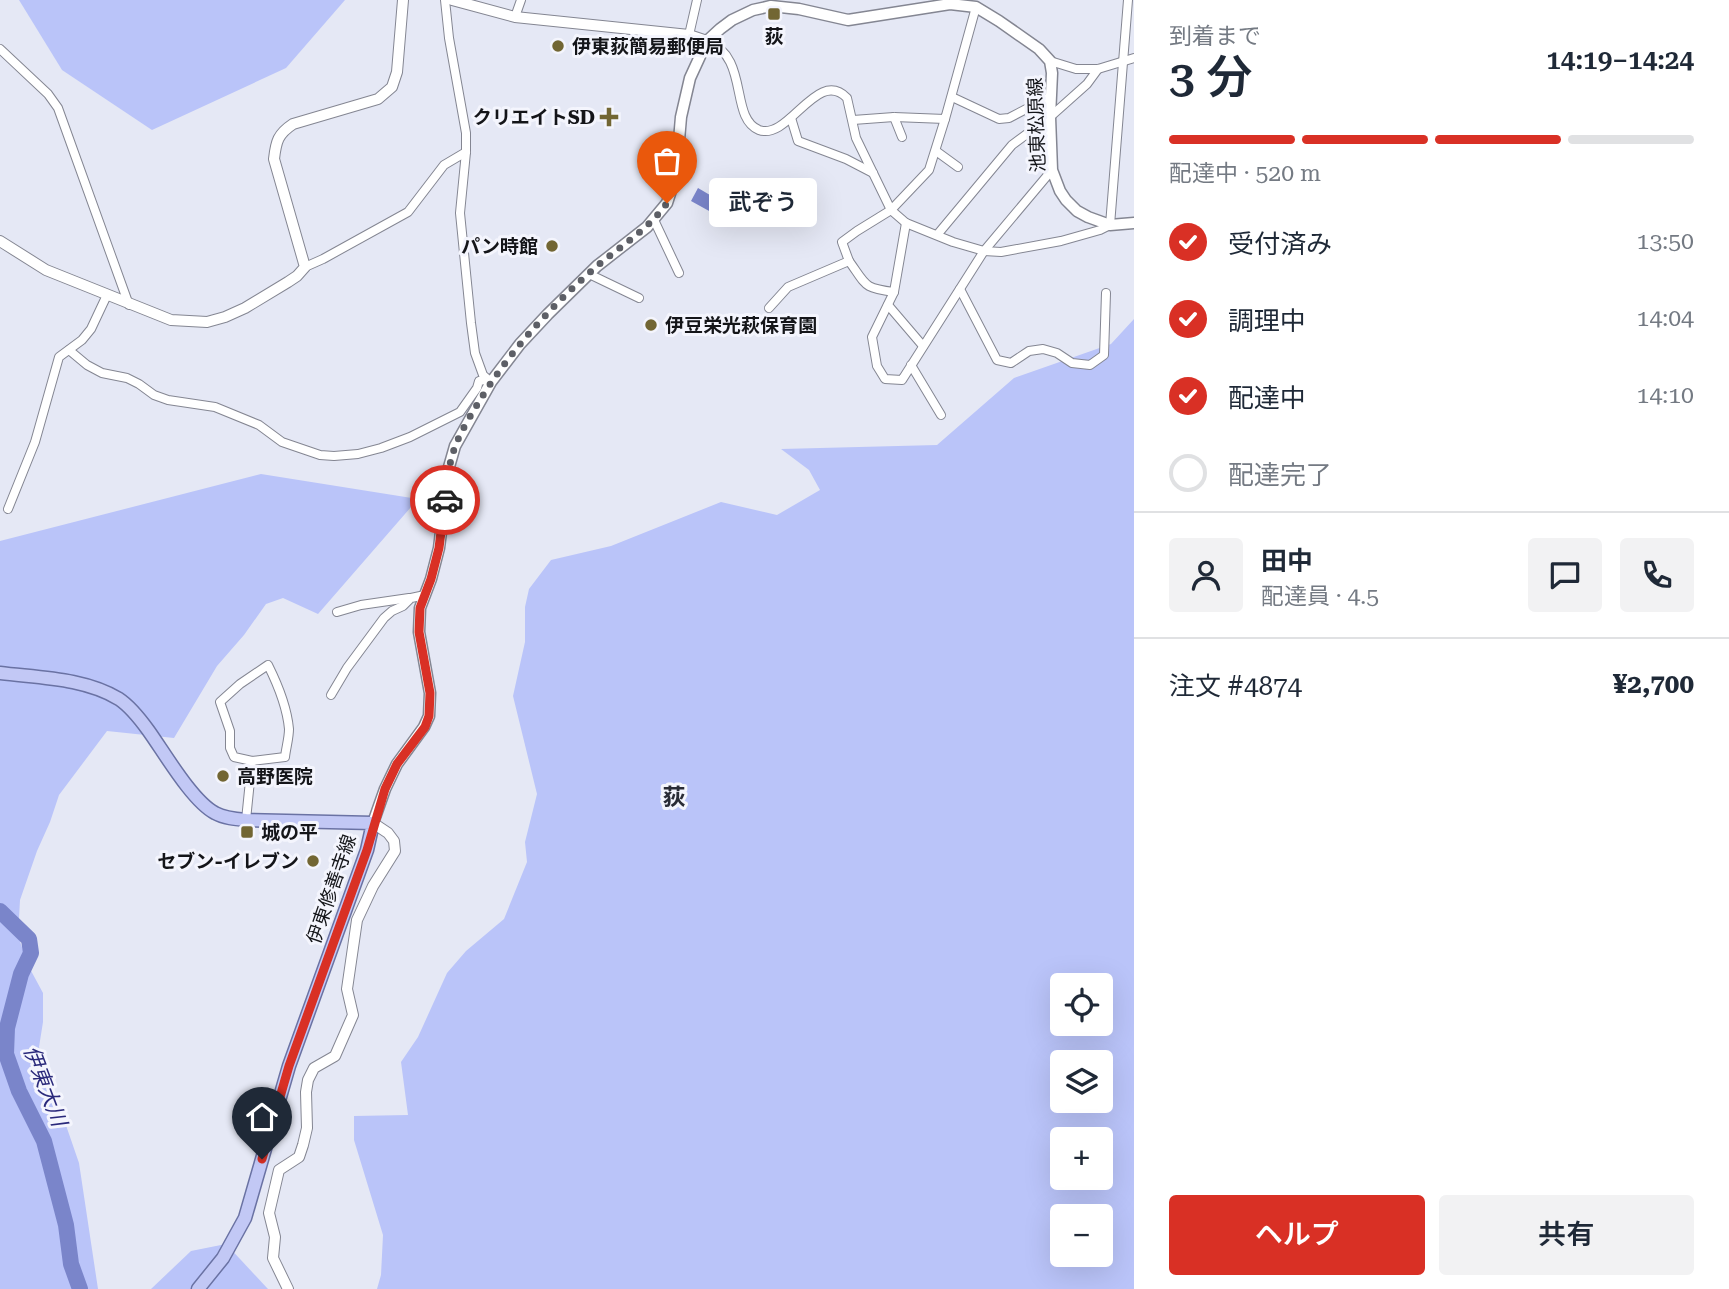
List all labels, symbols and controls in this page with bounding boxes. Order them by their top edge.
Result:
marker: 荻 [766,6,782,22]
text: 到着まで [1169,23,1261,50]
place label: 荻 [764,25,784,48]
place label: 伊東荻簡易郵便局 [572,35,724,58]
marker: 伊東荻簡易郵便局 [550,38,566,54]
text: 14:19–14:24 [1546,45,1694,75]
text: 3 分 [1169,50,1252,104]
street label: 池東松原線 [1023,77,1050,173]
place label: クリエイトSD [473,106,595,129]
marker: クリエイトSD [601,109,617,125]
pin [637,131,697,203]
icon: bag [648,142,686,180]
text: 配達中 · 520 m [1169,160,1321,187]
callout: 武ぞう [709,178,818,228]
text: 武ぞう [729,189,798,216]
icon: check [1169,223,1207,261]
text: 13:50 [1637,228,1694,255]
text: 受付済み [1228,229,1332,259]
place label: パン時館 [461,235,538,258]
marker: パン時館 [544,238,560,254]
icon: check [1169,300,1207,338]
text: 14:04 [1637,305,1694,332]
text: 調理中 [1228,306,1306,336]
place label: 伊豆栄光萩保育園 [665,314,817,337]
marker: 伊豆栄光萩保育園 [643,317,659,333]
icon: check [1169,377,1207,415]
text: 14:10 [1637,382,1694,409]
text: 配達中 [1228,383,1306,413]
text: 配達完了 [1228,460,1332,490]
courier [410,465,480,535]
icon: car [426,481,464,519]
button: person [1169,538,1243,612]
button: chat [1528,538,1602,612]
button: phone [1620,538,1694,612]
text: 田中 [1261,546,1313,576]
text: 配達員 · 4.5 [1261,583,1379,610]
text: ¥2,700 [1613,669,1694,699]
text: 注文 #4874 [1169,671,1302,701]
place label: 高野医院 [237,765,313,788]
marker: 高野医院 [215,768,231,784]
district label: 荻 [663,784,686,811]
place label: 城の平 [261,821,318,844]
marker: 城の平 [239,824,255,840]
street label: 伊東修善寺線 [302,832,361,947]
place label: セブン-イレブン [157,850,299,873]
marker: セブン-イレブン [305,853,321,869]
map controls [1050,973,1113,1267]
button: locate [1050,973,1113,1036]
water label: 伊東大川 [19,1042,72,1131]
button: layers [1050,1050,1113,1113]
pin [232,1087,292,1159]
icon: home [243,1098,281,1136]
button: + [1050,1127,1113,1190]
button: ヘルプ [1169,1195,1425,1275]
button: 共有 [1439,1195,1694,1275]
button: − [1050,1204,1113,1267]

